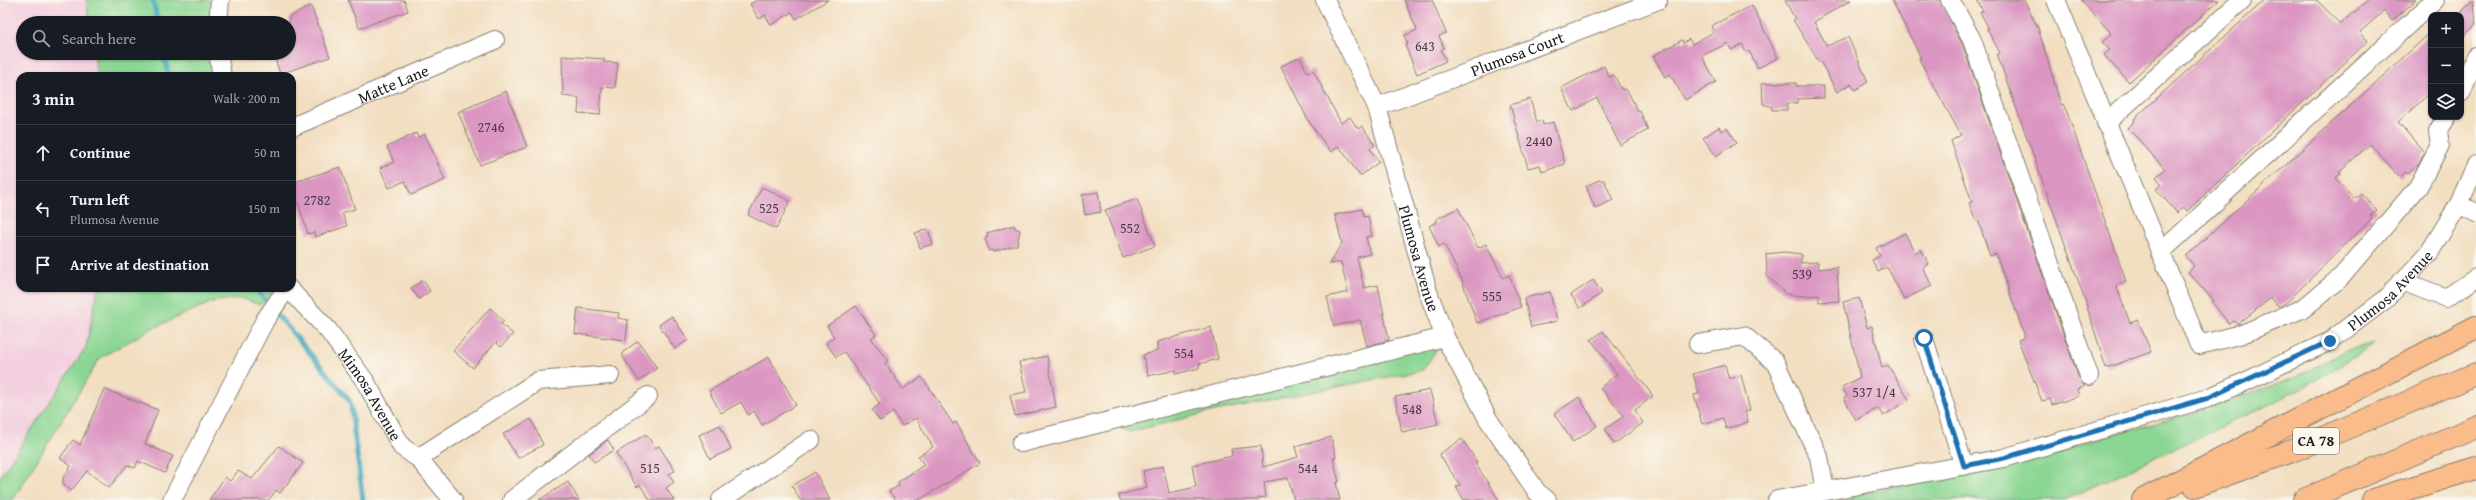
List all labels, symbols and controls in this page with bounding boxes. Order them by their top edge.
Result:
map controls [2428,12,2464,120]
button: + [2428,12,2464,48]
search box [16,16,296,60]
street label: Plumosa Court [1467,25,1568,82]
icon: search [30,27,52,49]
text: Search here [62,28,136,49]
house number: 643 [1415,36,1435,56]
button: − [2428,48,2464,84]
street label: Matte Lane [354,58,432,109]
button: layers [2428,84,2464,120]
text: 3 min [32,86,74,111]
text: Walk · 200 m [213,89,280,108]
house number: 2746 [478,117,505,137]
house number: 2440 [1526,131,1553,151]
icon: ahead [32,142,54,164]
text: Continue [70,142,131,163]
text: 50 m [254,143,280,162]
text: Turn left [70,189,129,210]
house number: 2782 [304,190,330,210]
icon: left [32,198,54,220]
house number: 525 [759,198,779,218]
text: 150 m [248,199,280,218]
street label: Plumosa Avenue [1393,202,1446,315]
text: Plumosa Avenue [70,210,159,229]
house number: 552 [1120,218,1140,238]
street label: Plumosa Avenue [2342,244,2438,336]
icon: arrive [32,254,54,276]
text: Arrive at destination [70,254,209,275]
house number: 539 [1792,264,1812,284]
house number: 555 [1482,286,1502,306]
route start [1915,329,1933,347]
route end [2321,332,2339,350]
street label: Mimosa Avenue [333,343,408,445]
house number: 554 [1174,343,1194,363]
house number: 537 1/4 [1852,382,1896,402]
house number: 548 [1402,399,1422,419]
road number: CA 78 [2293,428,2339,454]
house number: 515 [640,458,660,478]
house number: 544 [1298,458,1318,478]

